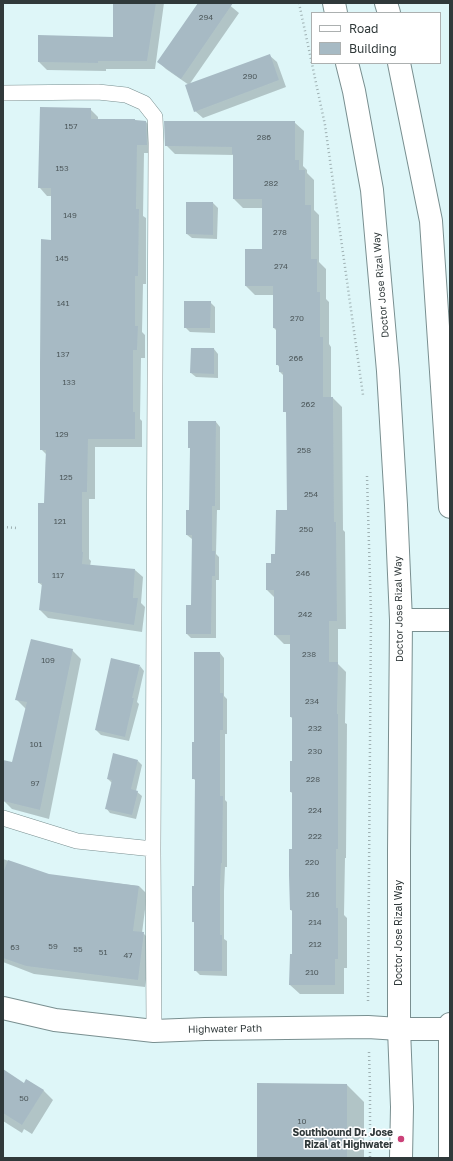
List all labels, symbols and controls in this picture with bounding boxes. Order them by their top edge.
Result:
house number: 294 [199,12,213,22]
legend [311,12,441,64]
text: Road [349,21,378,36]
text: Building [349,41,397,56]
house number: 290 [243,71,257,81]
house number: 157 [65,121,77,131]
house number: 286 [257,132,271,142]
house number: 153 [55,163,69,173]
house number: 282 [264,178,278,188]
house number: 149 [63,210,77,220]
house number: 278 [273,227,287,237]
street label: Doctor Jose Rizal Way [370,232,392,338]
house number: 145 [55,253,69,263]
house number: 274 [274,261,288,271]
house number: 141 [57,298,69,308]
house number: 270 [290,313,304,323]
house number: 137 [57,349,69,359]
house number: 266 [289,353,303,363]
house number: 133 [62,377,76,387]
house number: 262 [301,399,315,409]
house number: 129 [55,429,69,439]
house number: 258 [297,445,311,455]
house number: 125 [59,472,73,482]
house number: 254 [304,489,318,499]
house number: 121 [54,516,66,526]
house number: 250 [299,524,313,534]
street label: Doctor Jose Rizal Way [392,556,406,662]
house number: 246 [296,568,310,578]
house number: 117 [52,570,64,580]
house number: 242 [298,609,312,619]
house number: 238 [302,649,316,659]
house number: 109 [41,655,55,665]
house number: 234 [305,696,319,706]
house number: 232 [308,723,322,733]
house number: 101 [30,739,42,749]
house number: 230 [308,746,322,756]
house number: 228 [306,774,320,784]
house number: 97 [30,778,40,788]
house number: 224 [308,805,322,815]
house number: 222 [308,831,322,841]
house number: 220 [305,857,319,867]
street label: Doctor Jose Rizal Way [393,880,405,986]
house number: 216 [306,889,320,899]
house number: 214 [308,917,322,927]
house number: 212 [308,939,322,949]
house number: 59 [48,941,58,951]
house number: 63 [10,942,20,952]
house number: 55 [73,944,83,954]
house number: 51 [99,947,107,957]
house number: 47 [123,950,133,960]
house number: 210 [305,967,319,977]
street label: Highwater Path [188,1022,262,1036]
house number: 50 [19,1093,29,1103]
house number: 10 [298,1116,306,1126]
place label: Southbound Dr. Jose Rizal at Highwater [293,1127,393,1150]
marker: Southbound Dr. Jose Rizal at Highwater [396,1134,406,1144]

